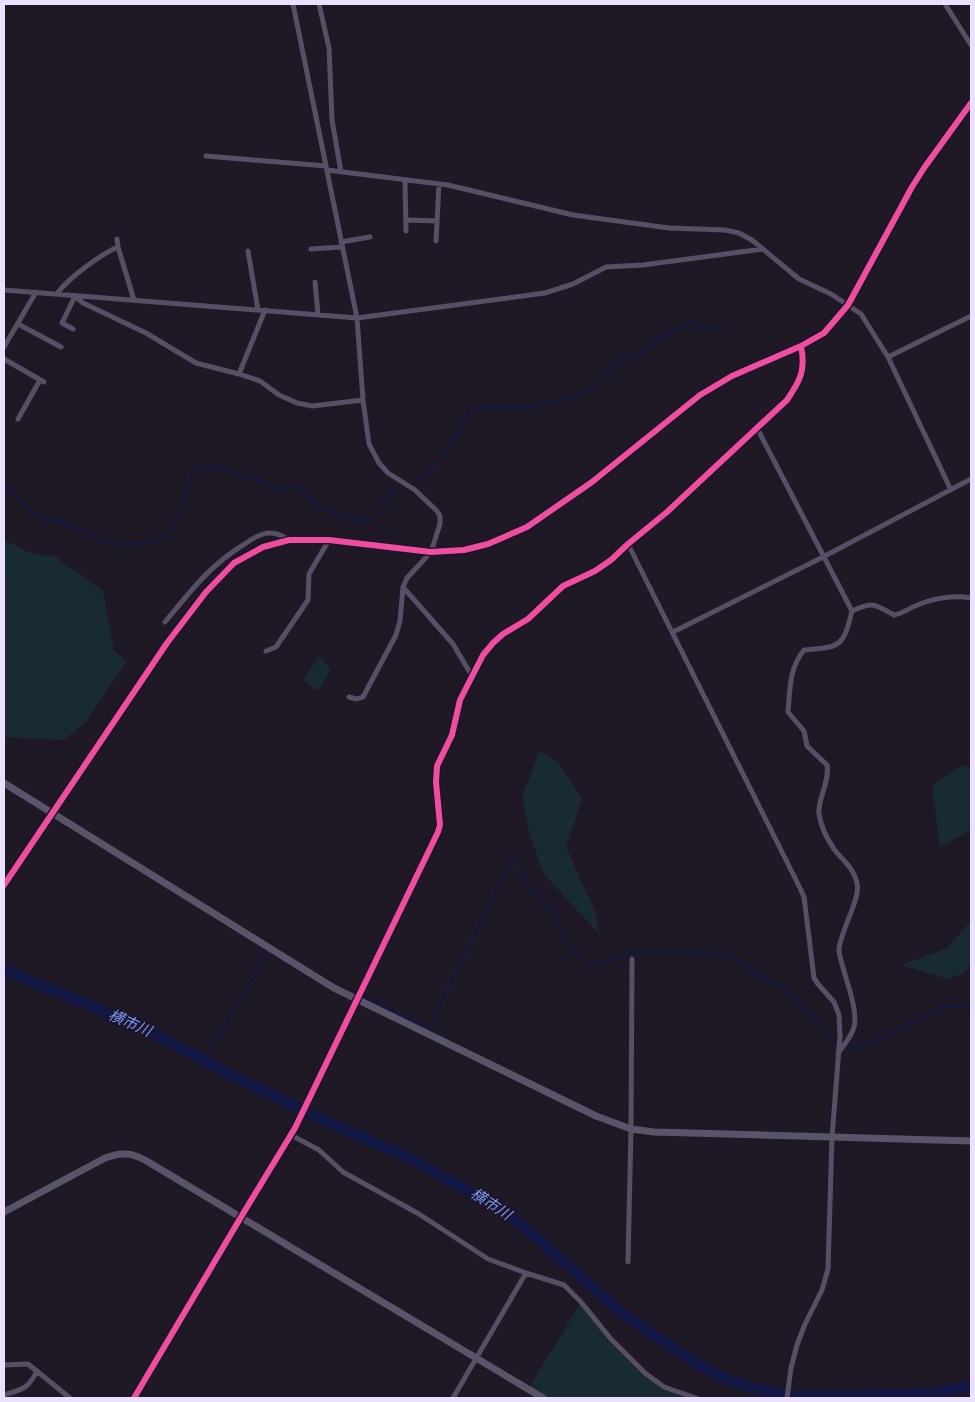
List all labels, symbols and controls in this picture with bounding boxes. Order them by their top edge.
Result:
water label: 横市川 [106,1006,156,1041]
water label: 横市川 [467,1184,516,1225]

